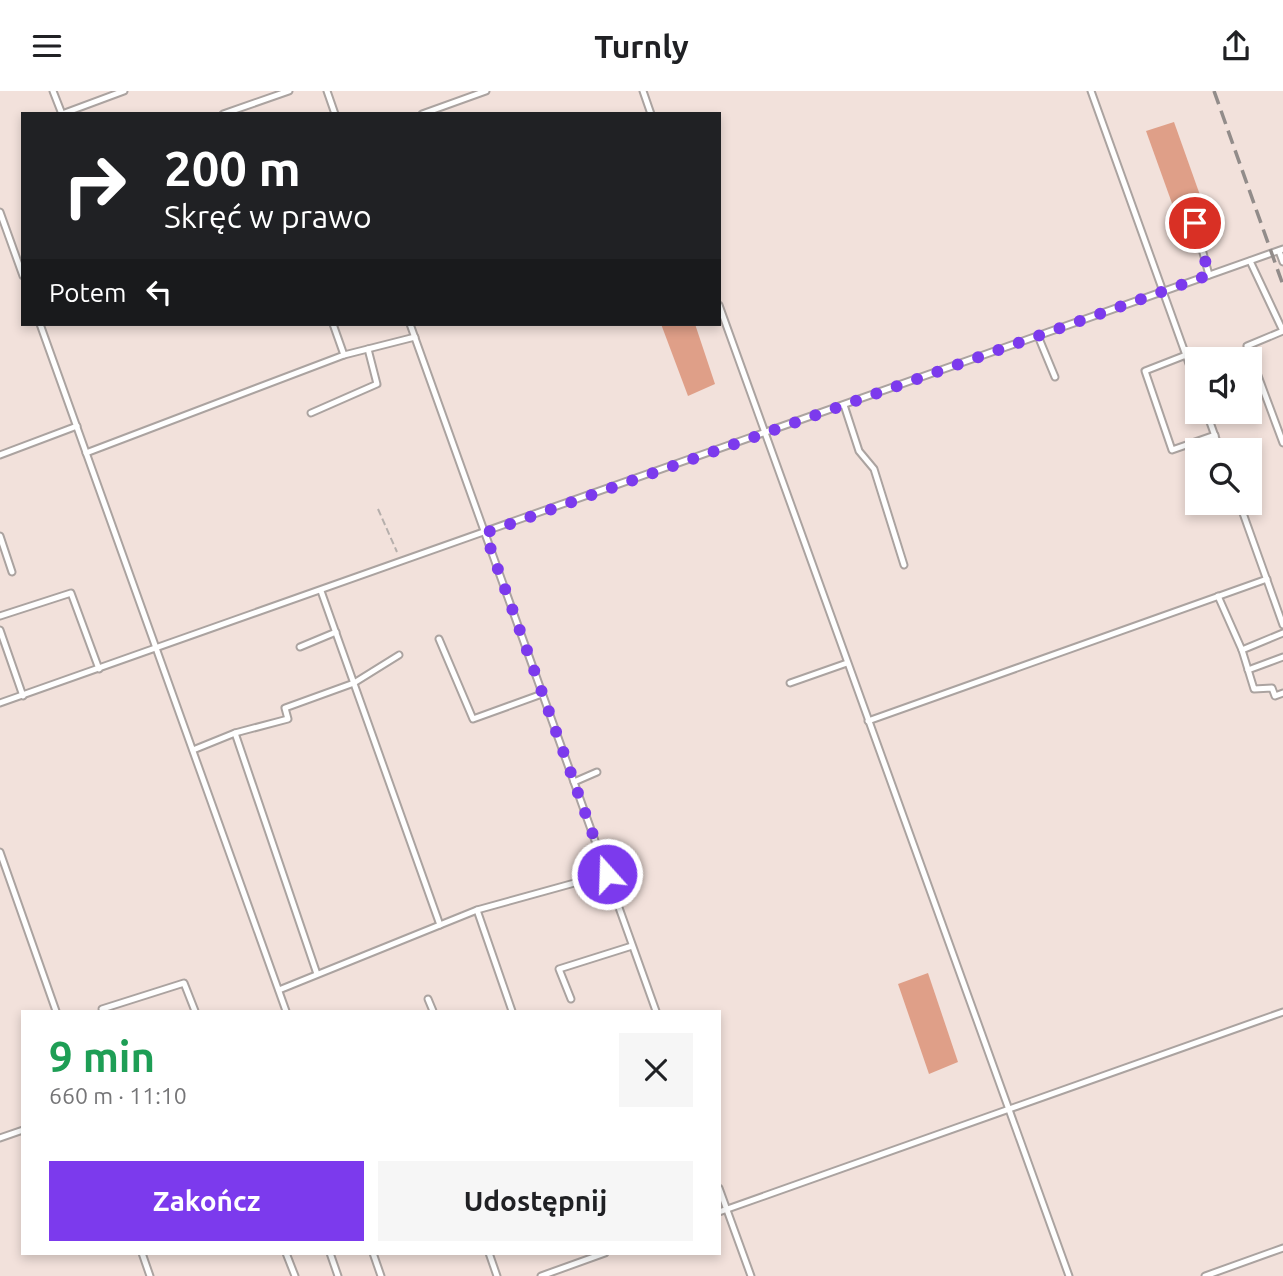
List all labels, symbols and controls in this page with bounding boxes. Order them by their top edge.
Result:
icon: menu [28,27,66,65]
icon: share [1217,27,1255,65]
text: Turnly [594,28,689,64]
icon: right [49,140,140,231]
text: 200 m [164,140,301,195]
pin [1165,193,1225,253]
text: Skręć w prawo [164,198,372,234]
icon: arrive [1176,204,1214,242]
icon: left [140,273,178,311]
text: Potem [49,278,126,307]
map controls [1185,347,1262,515]
button: sound [1185,347,1262,424]
button: search [1185,438,1262,515]
position arrow [570,837,644,911]
text: 9 min [49,1033,155,1080]
button: close [619,1033,693,1107]
text: 660 m · 11:10 [49,1083,187,1108]
button: Zakończ [49,1161,364,1241]
button: Udostępnij [378,1161,693,1241]

